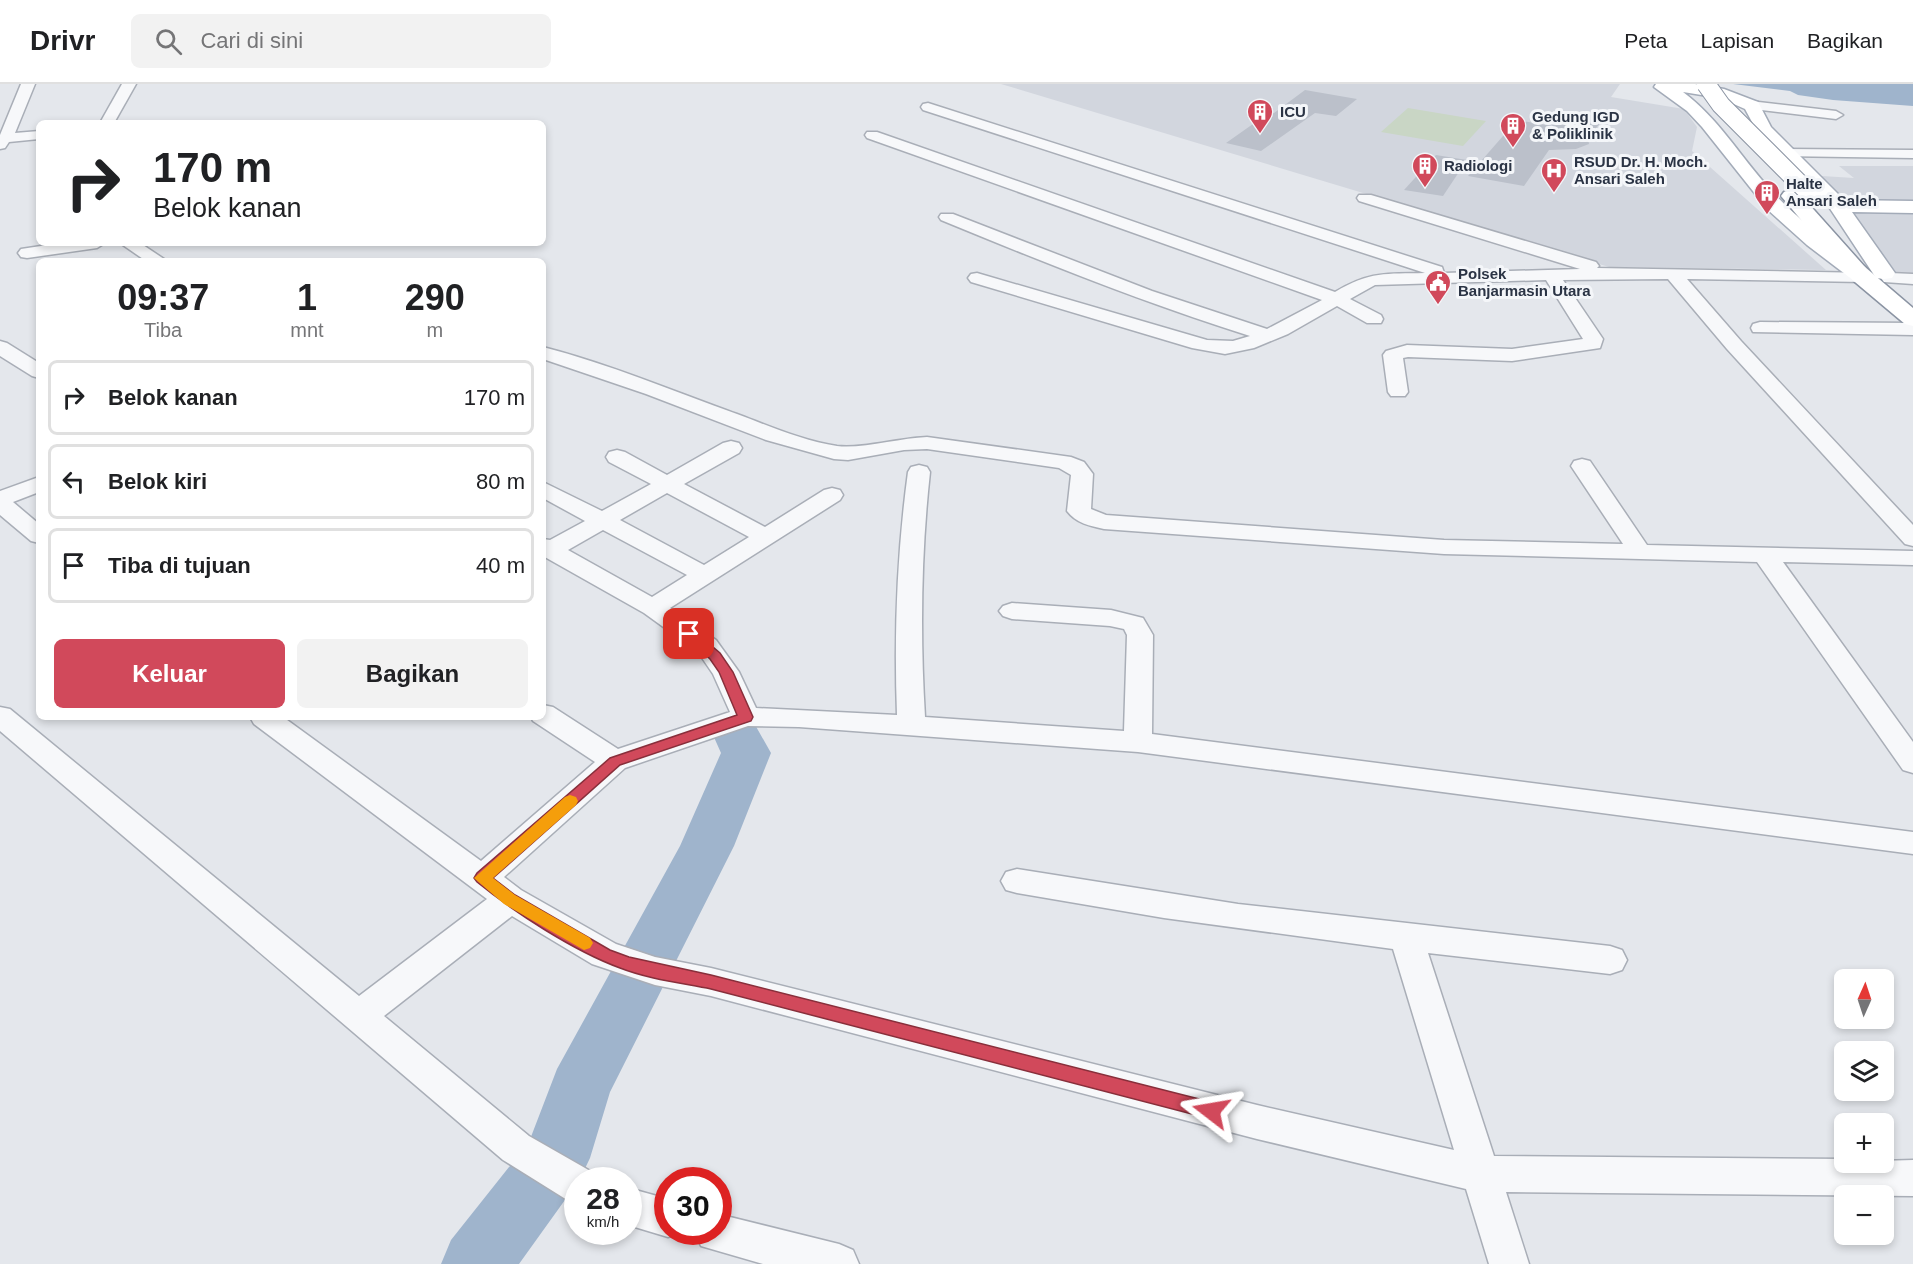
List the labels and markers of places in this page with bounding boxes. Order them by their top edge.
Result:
building icon: ICU [1245,97,1275,135]
place label: ICU [1280,103,1306,120]
place label: Gedung IGD & Poliklinik [1532,108,1620,142]
building icon: Gedung IGD & Poliklinik [1498,111,1528,149]
building icon: Radiologi [1410,151,1440,189]
place label: RSUD Dr. H. Moch. Ansari Saleh [1574,153,1707,187]
hospital icon: RSUD Dr. H. Moch. Ansari Saleh [1539,156,1569,194]
place label: Radiologi [1444,157,1512,174]
place label: Halte Ansari Saleh [1786,175,1877,209]
building icon: Halte Ansari Saleh [1752,178,1782,216]
place label: Polsek Banjarmasin Utara [1458,265,1591,299]
public building icon: Polsek Banjarmasin Utara [1423,268,1453,306]
pin [663,608,714,659]

